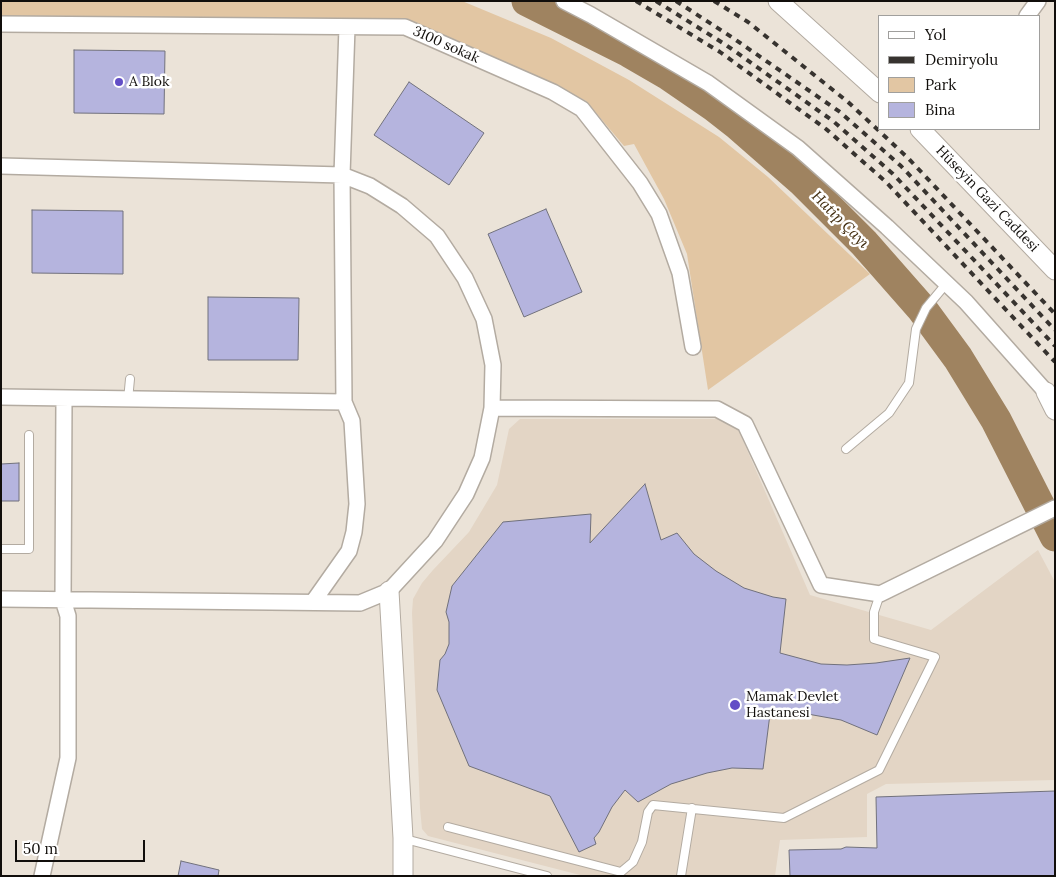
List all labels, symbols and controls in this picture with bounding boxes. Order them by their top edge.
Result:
legend [878,15,1041,130]
street label: 3100 sokak [410,23,482,67]
text: Yol [925,25,946,44]
text: Demiryolu [925,50,998,69]
place label: A Blok [129,74,170,90]
text: Park [925,75,956,94]
marker: A Blok [113,76,125,88]
text: Bina [925,100,955,119]
street label: Hüseyin Gazi Caddesi [932,142,1042,256]
water label: Hatip Çayı [808,188,872,252]
place label: Mamak Devlet Hastanesi [746,689,839,722]
marker: Mamak Devlet Hastanesi [728,698,742,712]
scale bar [18,830,148,862]
text: 50 m [23,839,58,858]

